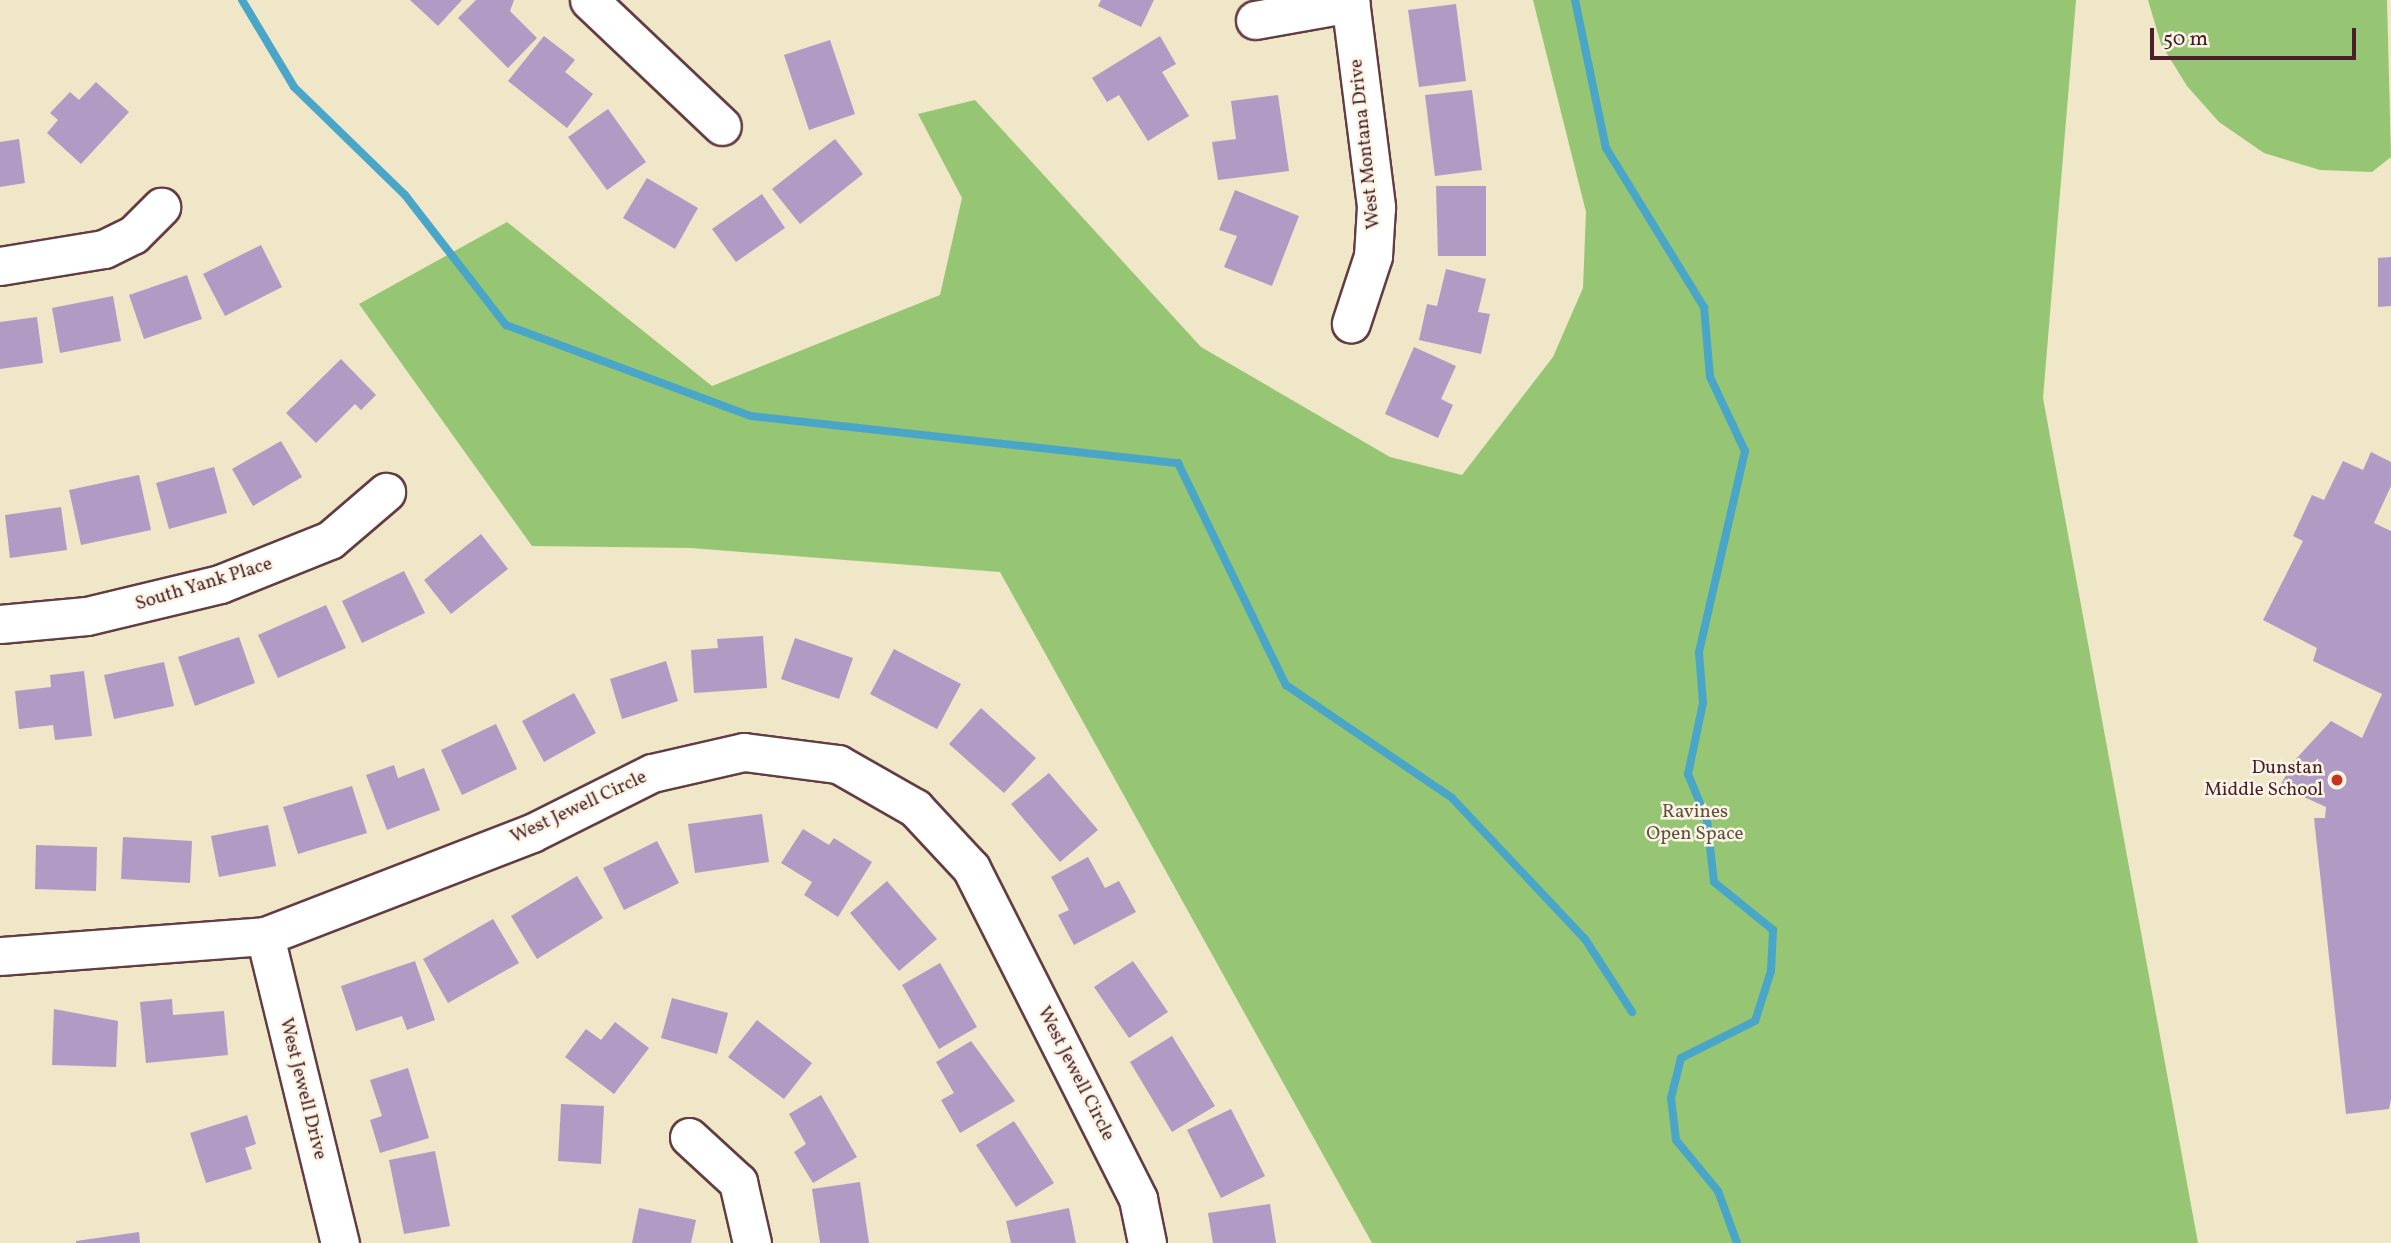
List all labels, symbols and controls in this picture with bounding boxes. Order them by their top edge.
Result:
scale bar [2153,14,2360,58]
text: 50 m [2163,25,2208,54]
street label: West Montana Drive [1346,58,1386,230]
street label: South Yank Place [133,553,275,617]
place label: Dunstan Middle School [2204,758,2323,802]
street label: West Jewell Circle [507,766,651,850]
marker: Dunstan Middle School [2329,772,2345,788]
park label: Ravines Open Space [1646,802,1744,846]
street label: West Jewell Circle [1031,1003,1119,1145]
street label: West Jewell Drive [273,1016,331,1162]

